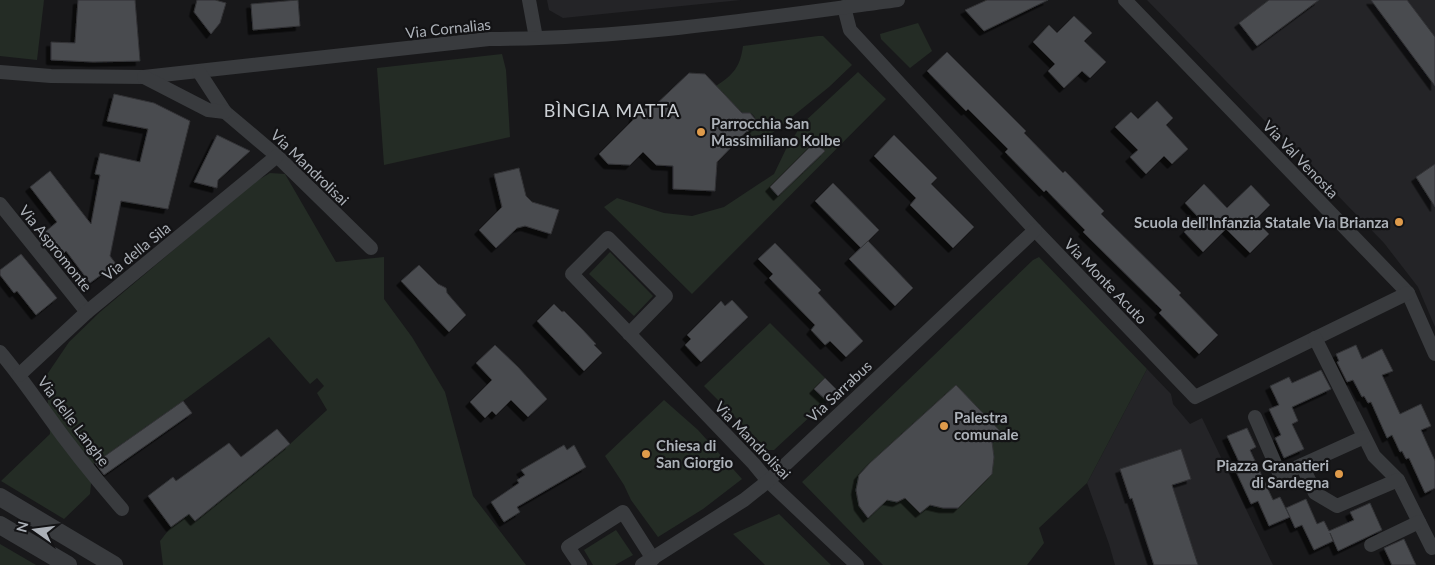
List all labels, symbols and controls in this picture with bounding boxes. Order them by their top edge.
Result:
street label: Via Cornalias [404,15,492,41]
district label: BÌNGIA MATTA [544,99,680,121]
place label: Parrocchia San Massimiliano Kolbe [711,114,840,149]
street label: Via Val Venosta [1259,116,1343,202]
street label: Via Mandrolisai [267,125,353,209]
marker: Parrocchia San Massimiliano Kolbe [695,126,707,138]
street label: Via Aspromonte [16,201,96,295]
place label: Scuola dell'Infanzia Statale Via Brianza [1134,213,1389,231]
marker: Scuola dell'Infanzia Statale Via Brianza [1393,216,1405,228]
street label: Via della Sila [98,218,174,284]
street label: Via Monte Acuto [1061,235,1151,327]
street label: Via Sarrabus [803,356,875,426]
street label: Via delle Langhe [34,373,114,470]
street label: Via Mandrolisai [711,397,795,483]
place label: Palestra comunale [954,408,1019,443]
marker: Palestra comunale [938,420,950,432]
place label: Chiesa di San Giorgio [656,436,733,471]
marker: Chiesa di San Giorgio [640,448,652,460]
place label: Piazza Granatieri di Sardegna [1216,456,1329,491]
marker: Piazza Granatieri di Sardegna [1333,468,1345,480]
north arrow [10,505,60,555]
text: N [12,519,31,534]

